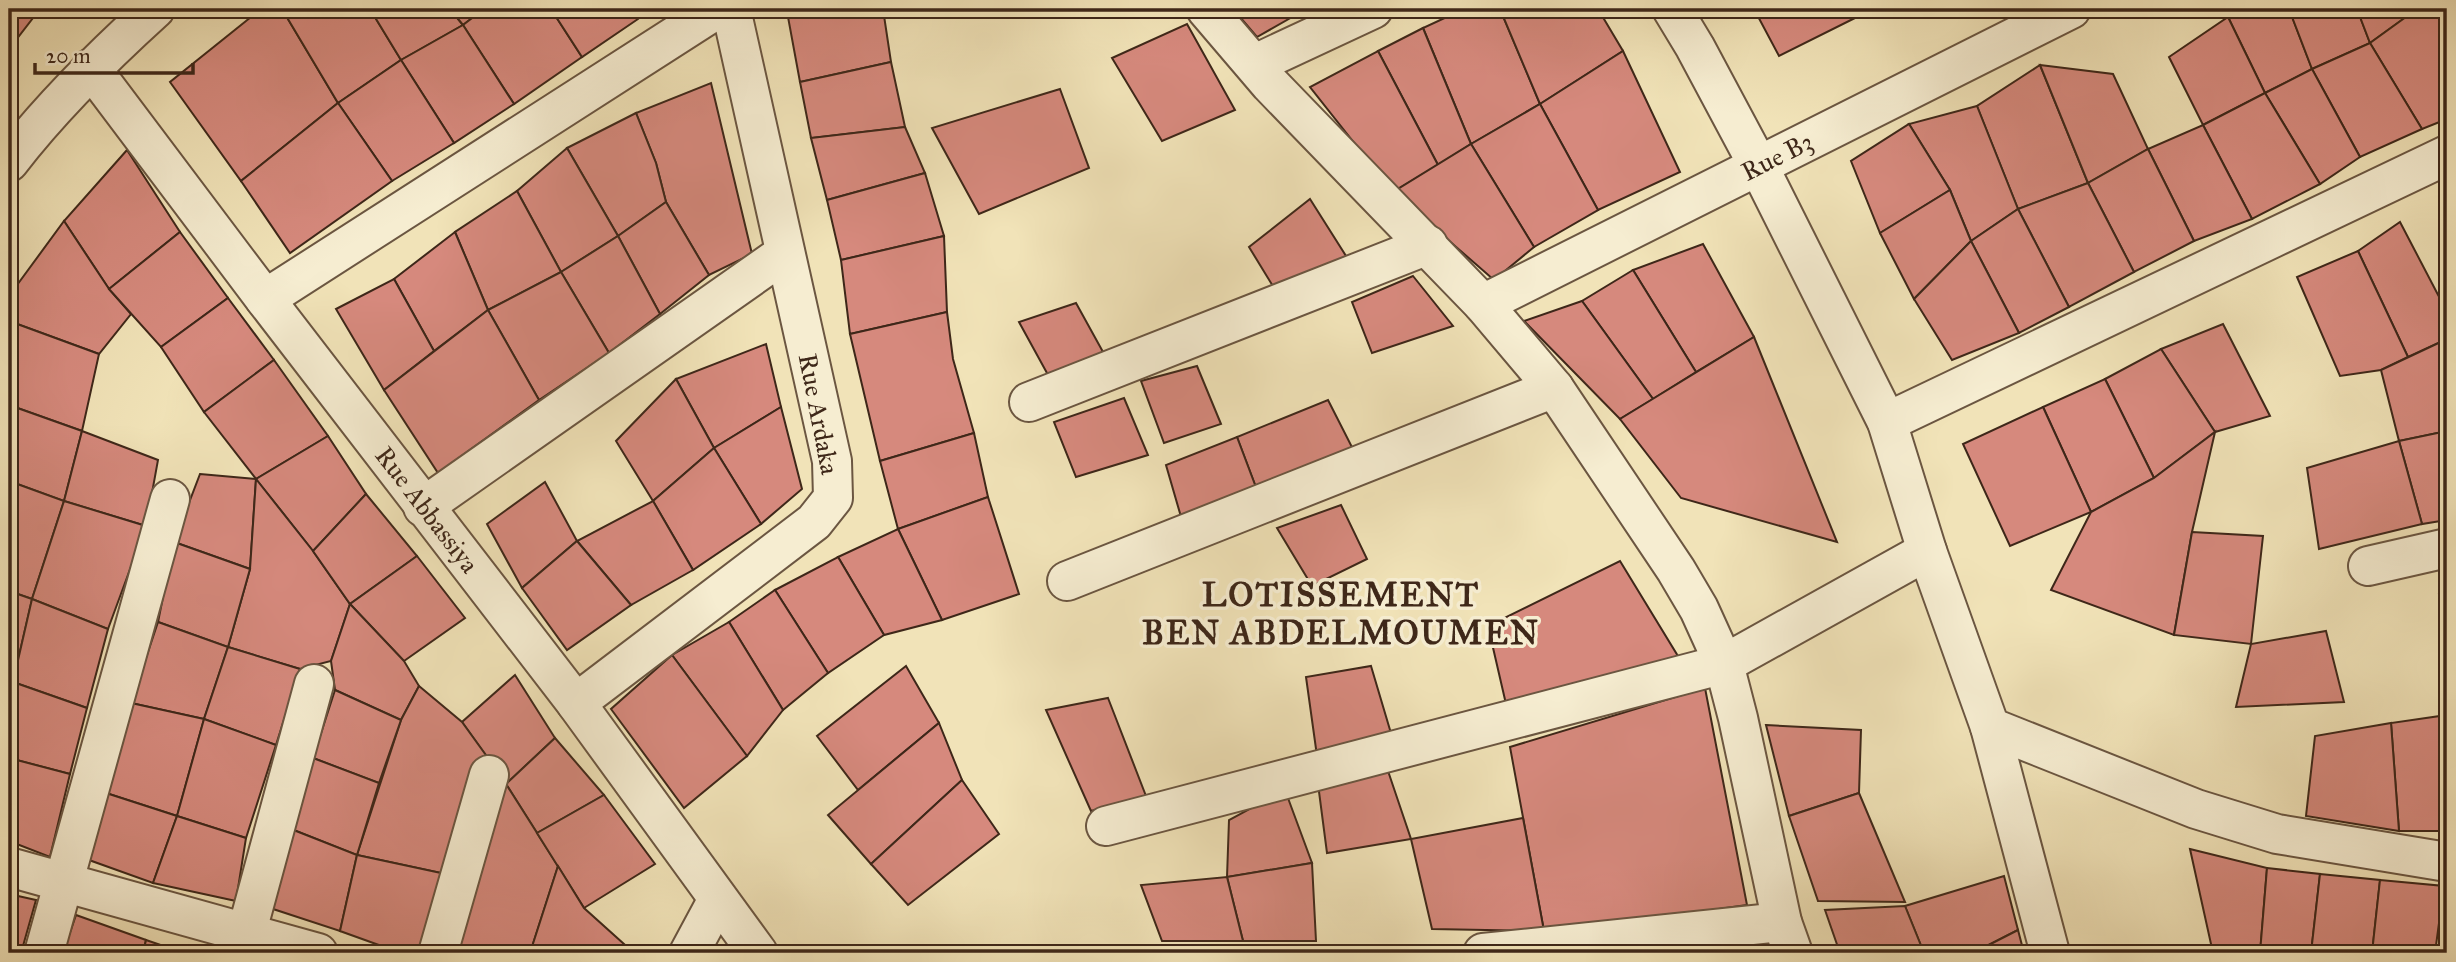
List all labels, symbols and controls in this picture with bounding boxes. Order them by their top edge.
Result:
scale bar [35,32,192,76]
text: 20 m [46,43,91,69]
street label: Rue B3 [1736,125,1818,188]
street label: Rue Ardaka [792,351,846,477]
street label: Rue Abbassiya [368,440,486,579]
district label: LOTISSEMENT BEN ABDELMOUMEN [1142,575,1540,653]

